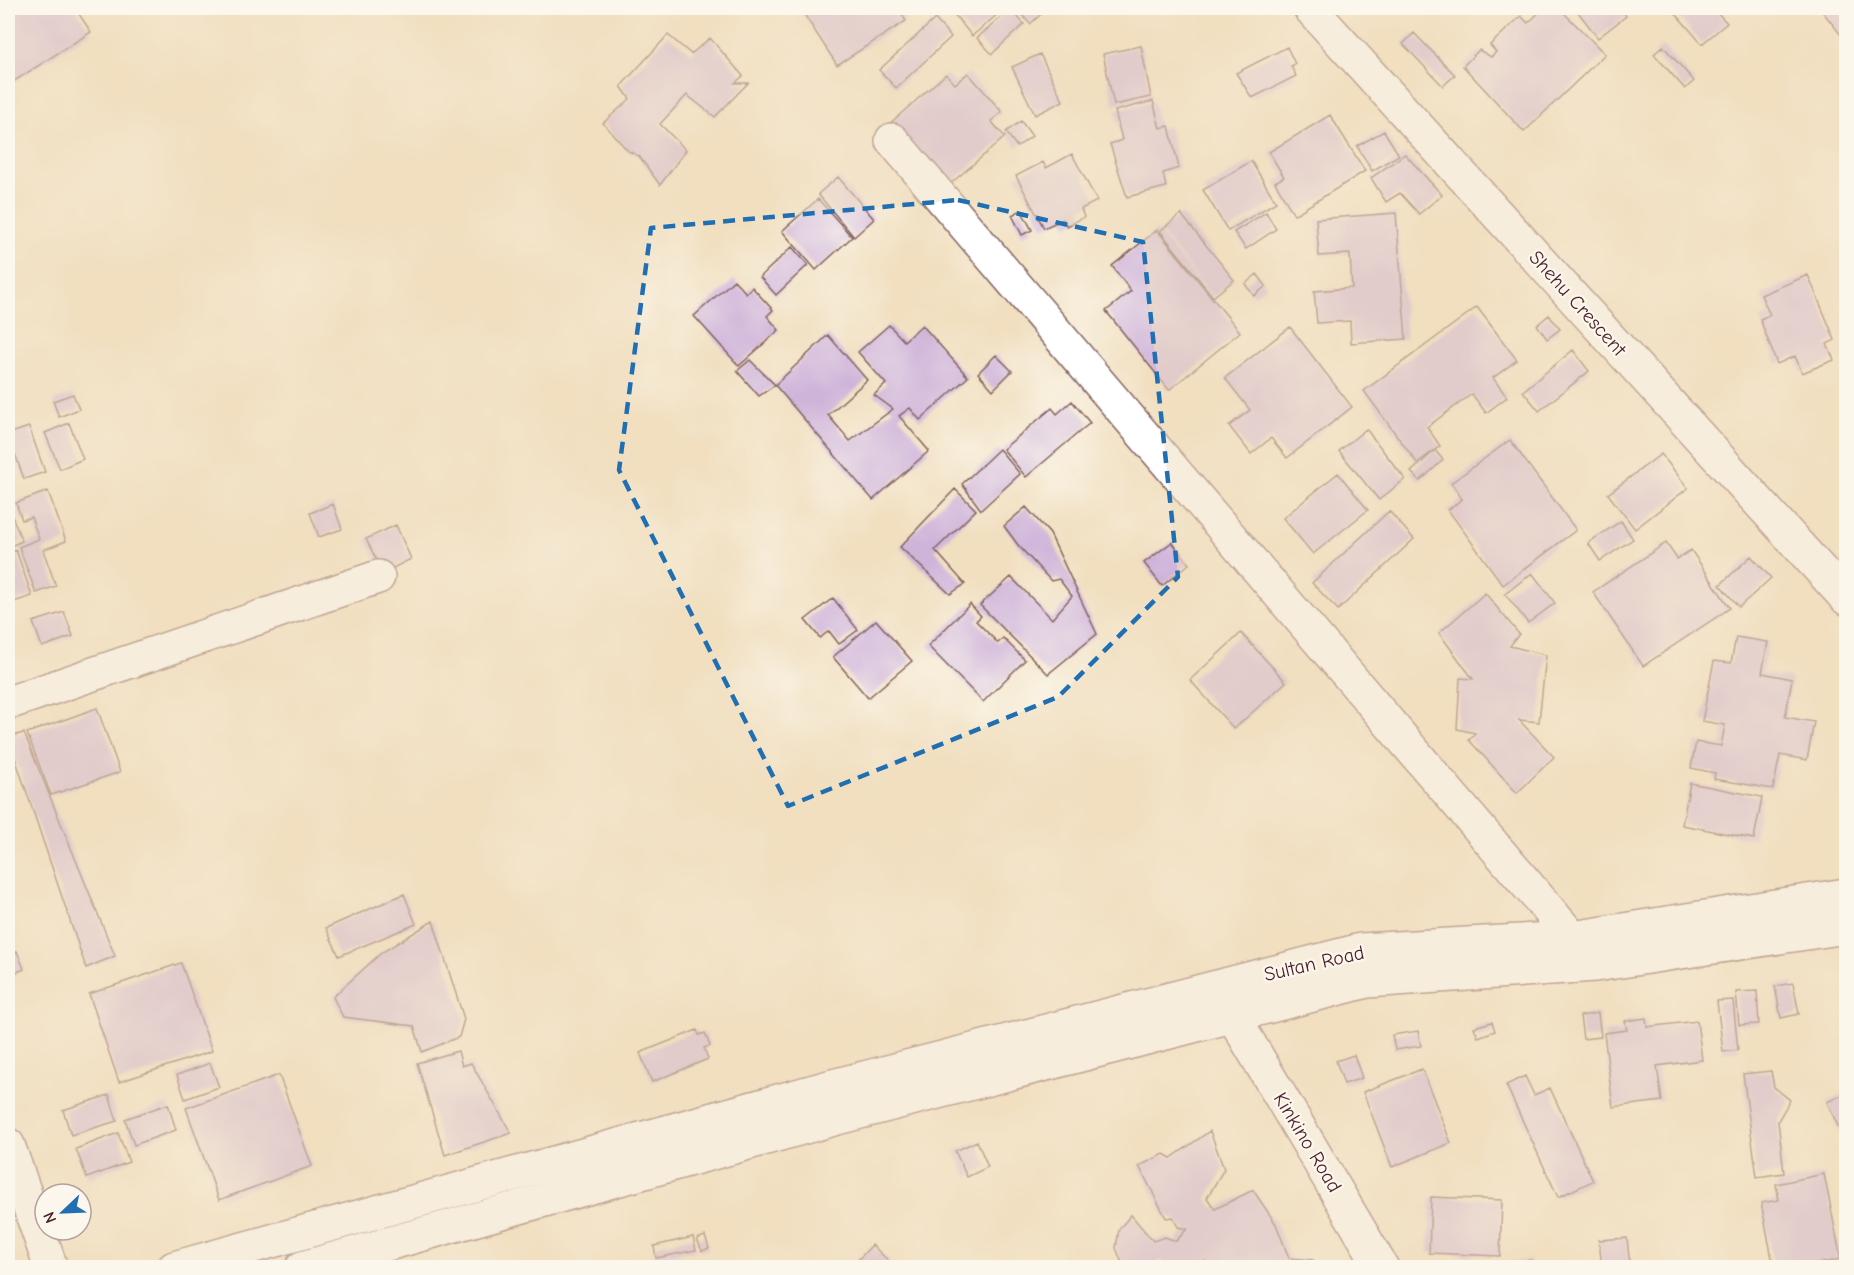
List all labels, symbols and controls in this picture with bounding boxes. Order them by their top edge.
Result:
street label: Shehu Crescent [1524,246,1632,362]
street label: Sultan Road [1262,941,1366,986]
street label: Kinkino Road [1269,1088,1346,1196]
north arrow [33,1182,93,1242]
text: N [40,1209,60,1226]

